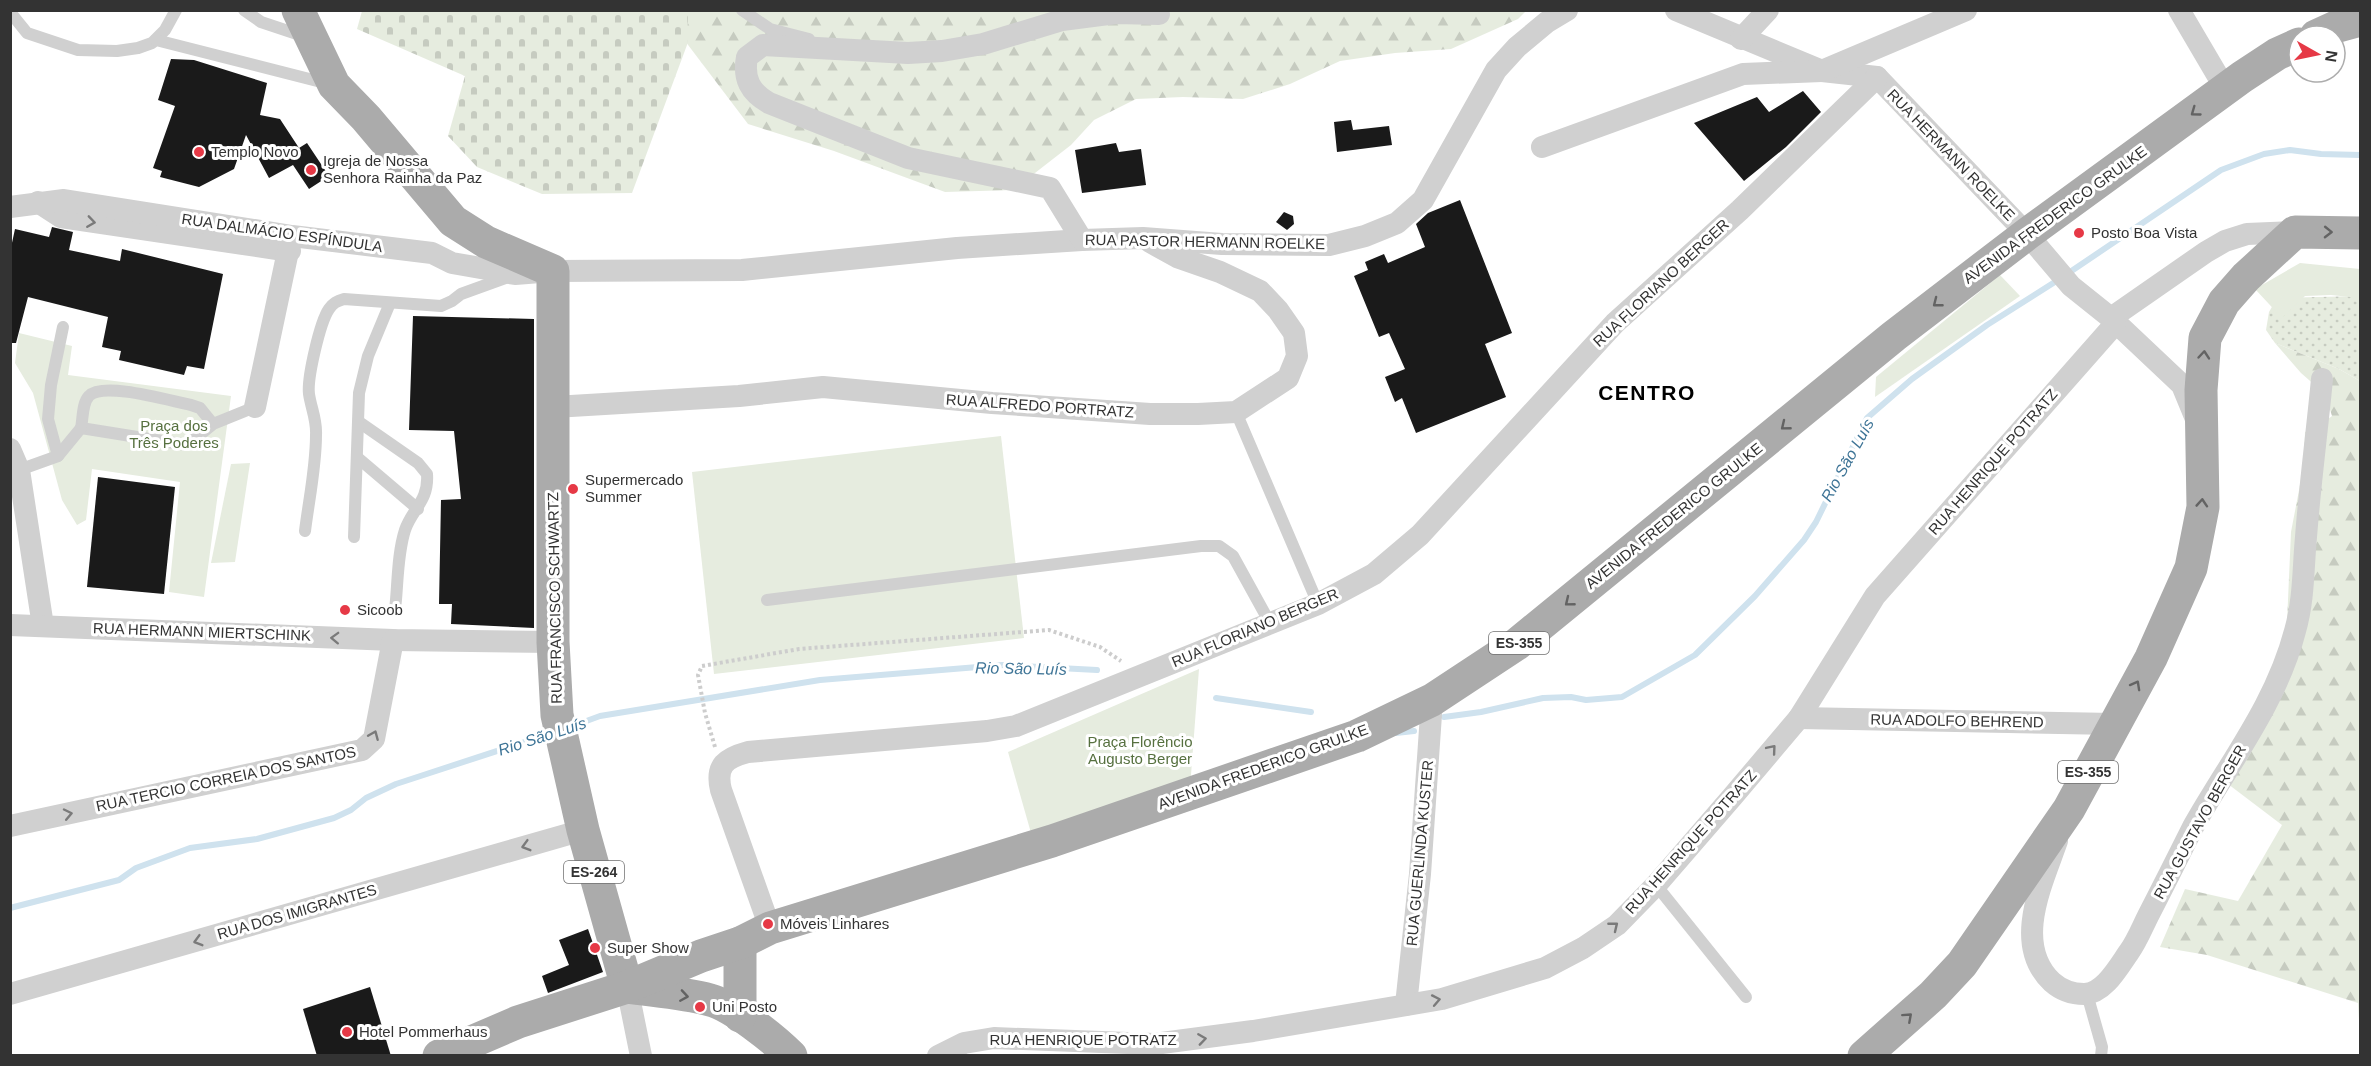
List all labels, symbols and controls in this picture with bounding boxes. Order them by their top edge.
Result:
north arrow [2287,24,2347,84]
text: N [2322,49,2341,63]
street label: RUA HERMANN ROELKE [1884,85,2019,224]
one-way arrow [2190,105,2201,116]
street label: AVENIDA FREDERICO GRULKE [1960,142,2150,287]
place label: Templo Novo [211,143,299,160]
marker: Templo Novo [192,145,206,159]
place label: Igreja de Nossa Senhora Rainha da Paz [323,152,482,186]
marker: Igreja de Nossa Senhora Rainha da Paz [304,163,318,177]
street label: RUA DALMÁCIO ESPÍNDULA [181,210,384,255]
one-way arrow [87,215,96,227]
street label: RUA FLORIANO BERGER [1589,215,1732,350]
place label: Posto Boa Vista [2091,224,2198,241]
marker: Posto Boa Vista [2072,226,2086,240]
one-way arrow [2323,226,2332,239]
street label: RUA PASTOR HERMANN ROELKE [1085,231,1325,252]
one-way arrow [1932,296,1943,307]
one-way arrow [2197,350,2210,359]
district label: CENTRO [1598,381,1696,404]
street label: RUA HENRIQUE POTRATZ [1925,385,2060,538]
street label: RUA ALFREDO PORTRATZ [945,390,1135,421]
water label: Rio São Luís [1818,416,1877,504]
park label: Praça dos Três Poderes [129,417,219,451]
one-way arrow [1781,419,1792,430]
street label: AVENIDA FREDERICO GRULKE [1582,439,1765,592]
place label: Supermercado Summer [585,471,683,505]
marker: Supermercado Summer [566,482,580,496]
street label: RUA FRANCISCO SCHWARTZ [544,492,565,704]
one-way arrow [2196,499,2209,508]
street label: RUA FLORIANO BERGER [1169,585,1341,670]
one-way arrow [1565,595,1576,606]
place label: Sicoob [357,601,403,618]
marker: Sicoob [338,603,352,617]
street label: RUA HERMANN MIERTSCHINK [93,619,311,644]
one-way arrow [331,631,340,644]
road number: ES-355 [1489,632,1549,654]
water label: Rio São Luís [975,659,1067,678]
one-way arrow [2129,681,2140,691]
street label: RUA ADOLFO BEHREND [1870,710,2044,731]
water label: Rio São Luís [496,714,588,759]
street label: AVENIDA FREDERICO GRULKE [1155,721,1370,813]
one-way arrow [367,731,379,742]
park label: Praça Florêncio Augusto Berger [1087,733,1193,767]
street label: RUA GUSTAVO BERGER [2150,742,2249,902]
street label: RUA TERCIO CORREIA DOS SANTOS [94,743,357,814]
one-way arrow [1765,745,1776,756]
street label: RUA GUERLINDA KUSTER [1403,759,1436,947]
road number: ES-355 [2058,761,2118,783]
street label: RUA HENRIQUE POTRATZ [1622,766,1760,917]
one-way arrow [62,808,72,821]
one-way arrow [522,839,532,851]
road number: ES-264 [564,861,624,883]
street label: RUA DOS IMIGRANTES [215,881,379,942]
place label: Móveis Linhares [780,915,889,932]
marker: Móveis Linhares [761,917,775,931]
one-way arrow [1608,922,1619,933]
one-way arrow [193,934,204,946]
place label: Super Show [607,939,689,956]
marker: Super Show [588,941,602,955]
one-way arrow [679,989,689,1002]
one-way arrow [1431,994,1441,1007]
place label: Uni Posto [712,998,777,1015]
marker: Uni Posto [693,1000,707,1014]
one-way arrow [1901,1013,1912,1024]
place label: Hotel Pommerhaus [359,1023,487,1040]
marker: Hotel Pommerhaus [340,1025,354,1039]
street label: RUA HENRIQUE POTRATZ [989,1031,1177,1048]
one-way arrow [1198,1033,1207,1045]

